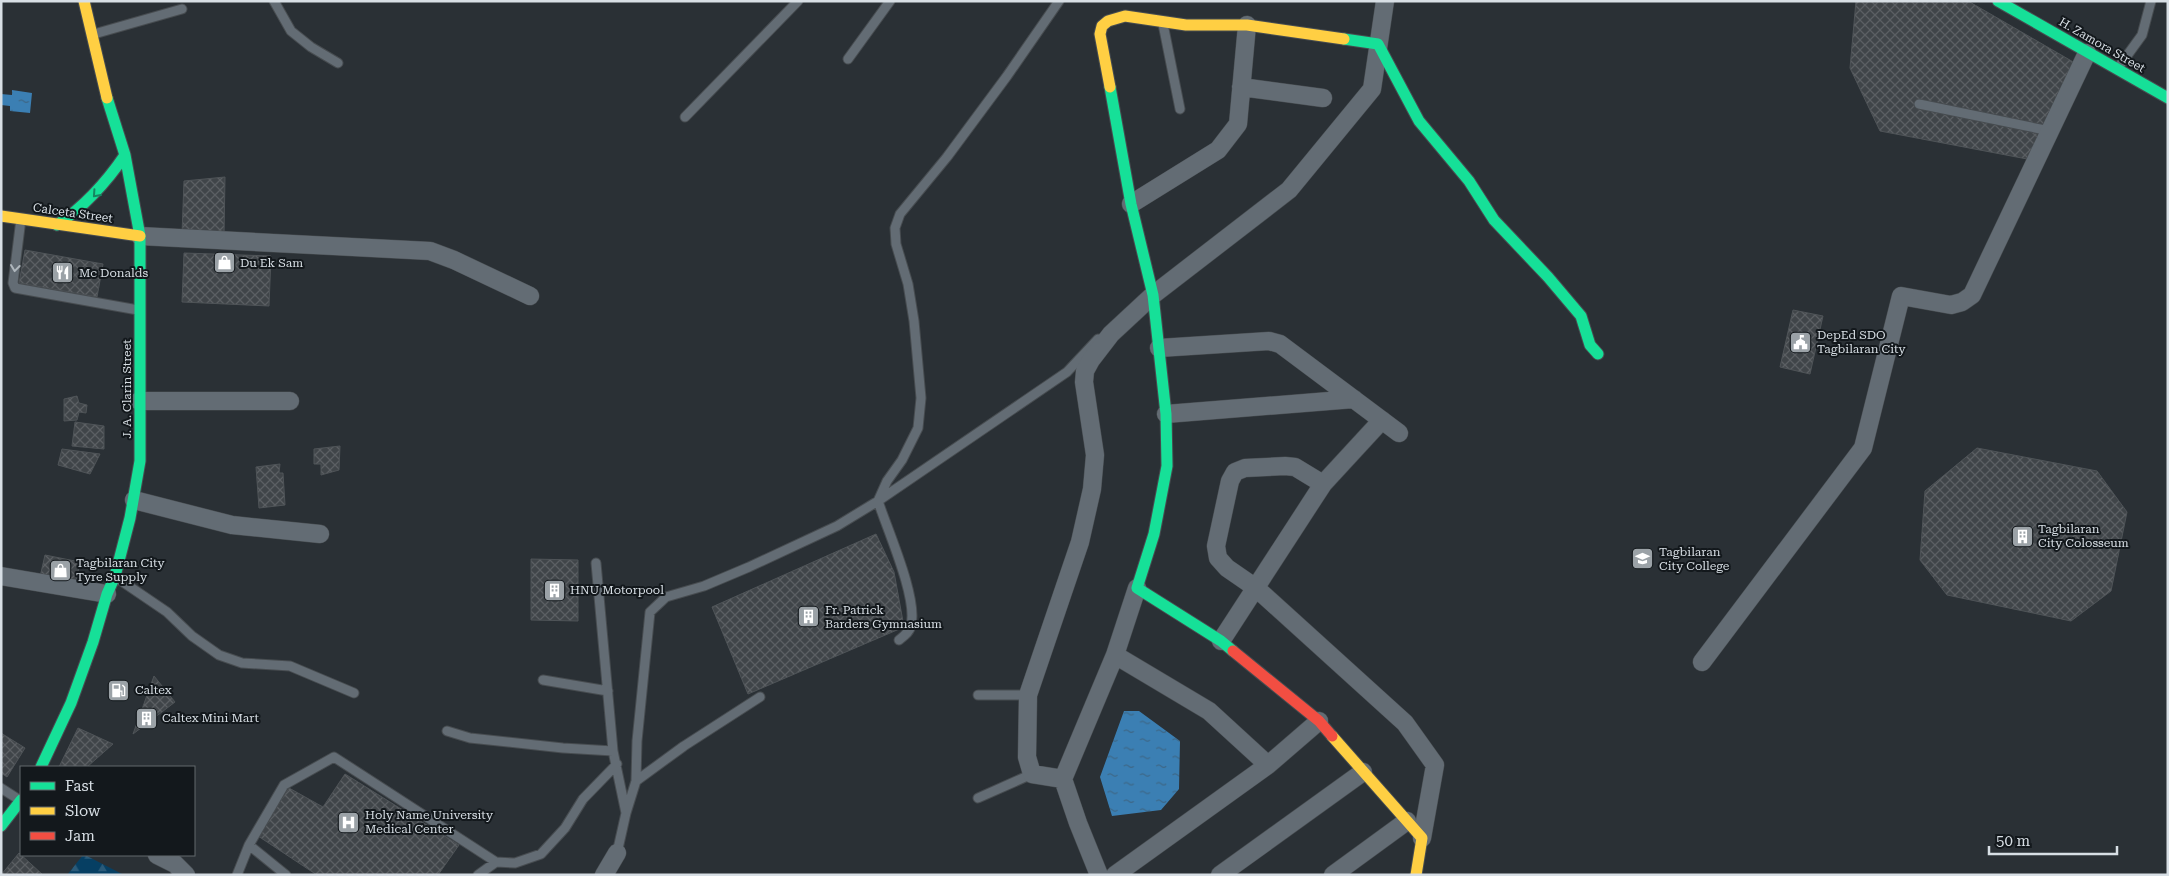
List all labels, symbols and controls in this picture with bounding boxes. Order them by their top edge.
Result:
street label: H. Zamora Street [2056,15,2148,76]
one-way arrow [93,188,102,197]
street label: Calceta Street [32,200,114,226]
shop icon: Du Ek Sam [212,251,236,275]
place label: Du Ek Sam [240,256,303,270]
restaurant icon: Mc Donalds [51,261,75,285]
one-way arrow [11,263,21,272]
place label: Mc Donalds [79,266,148,280]
place label: DepEd SDO Tagbilaran City [1817,328,1907,356]
public building icon: DepEd SDO Tagbilaran City [1789,330,1813,354]
street label: J. A. Clarin Street [120,339,134,439]
place label: Tagbilaran City Colosseum [2038,522,2129,550]
building icon: Tagbilaran City Colosseum [2010,524,2034,548]
place label: Tagbilaran City College [1659,545,1730,573]
school or university icon: Tagbilaran City College [1631,547,1655,571]
place label: Tagbilaran City Tyre Supply [76,556,166,584]
shop icon: Tagbilaran City Tyre Supply [48,558,72,582]
building icon: HNU Motorpool [542,578,566,602]
place label: HNU Motorpool [570,583,664,597]
place label: Fr. Patrick Barders Gymnasium [825,603,942,631]
building icon: Fr. Patrick Barders Gymnasium [797,605,821,629]
fuel station icon: Caltex [107,678,131,702]
place label: Caltex [135,683,172,697]
building icon: Caltex Mini Mart [134,706,158,730]
place label: Caltex Mini Mart [162,711,259,725]
legend [20,766,195,856]
text: Fast [65,777,95,795]
text: Slow [65,802,101,820]
place label: Holy Name University Medical Center [365,808,494,836]
hospital icon: Holy Name University Medical Center [337,810,361,834]
scale bar [1989,824,2116,856]
text: Jam [65,827,95,845]
text: 50 m [1996,832,2031,850]

